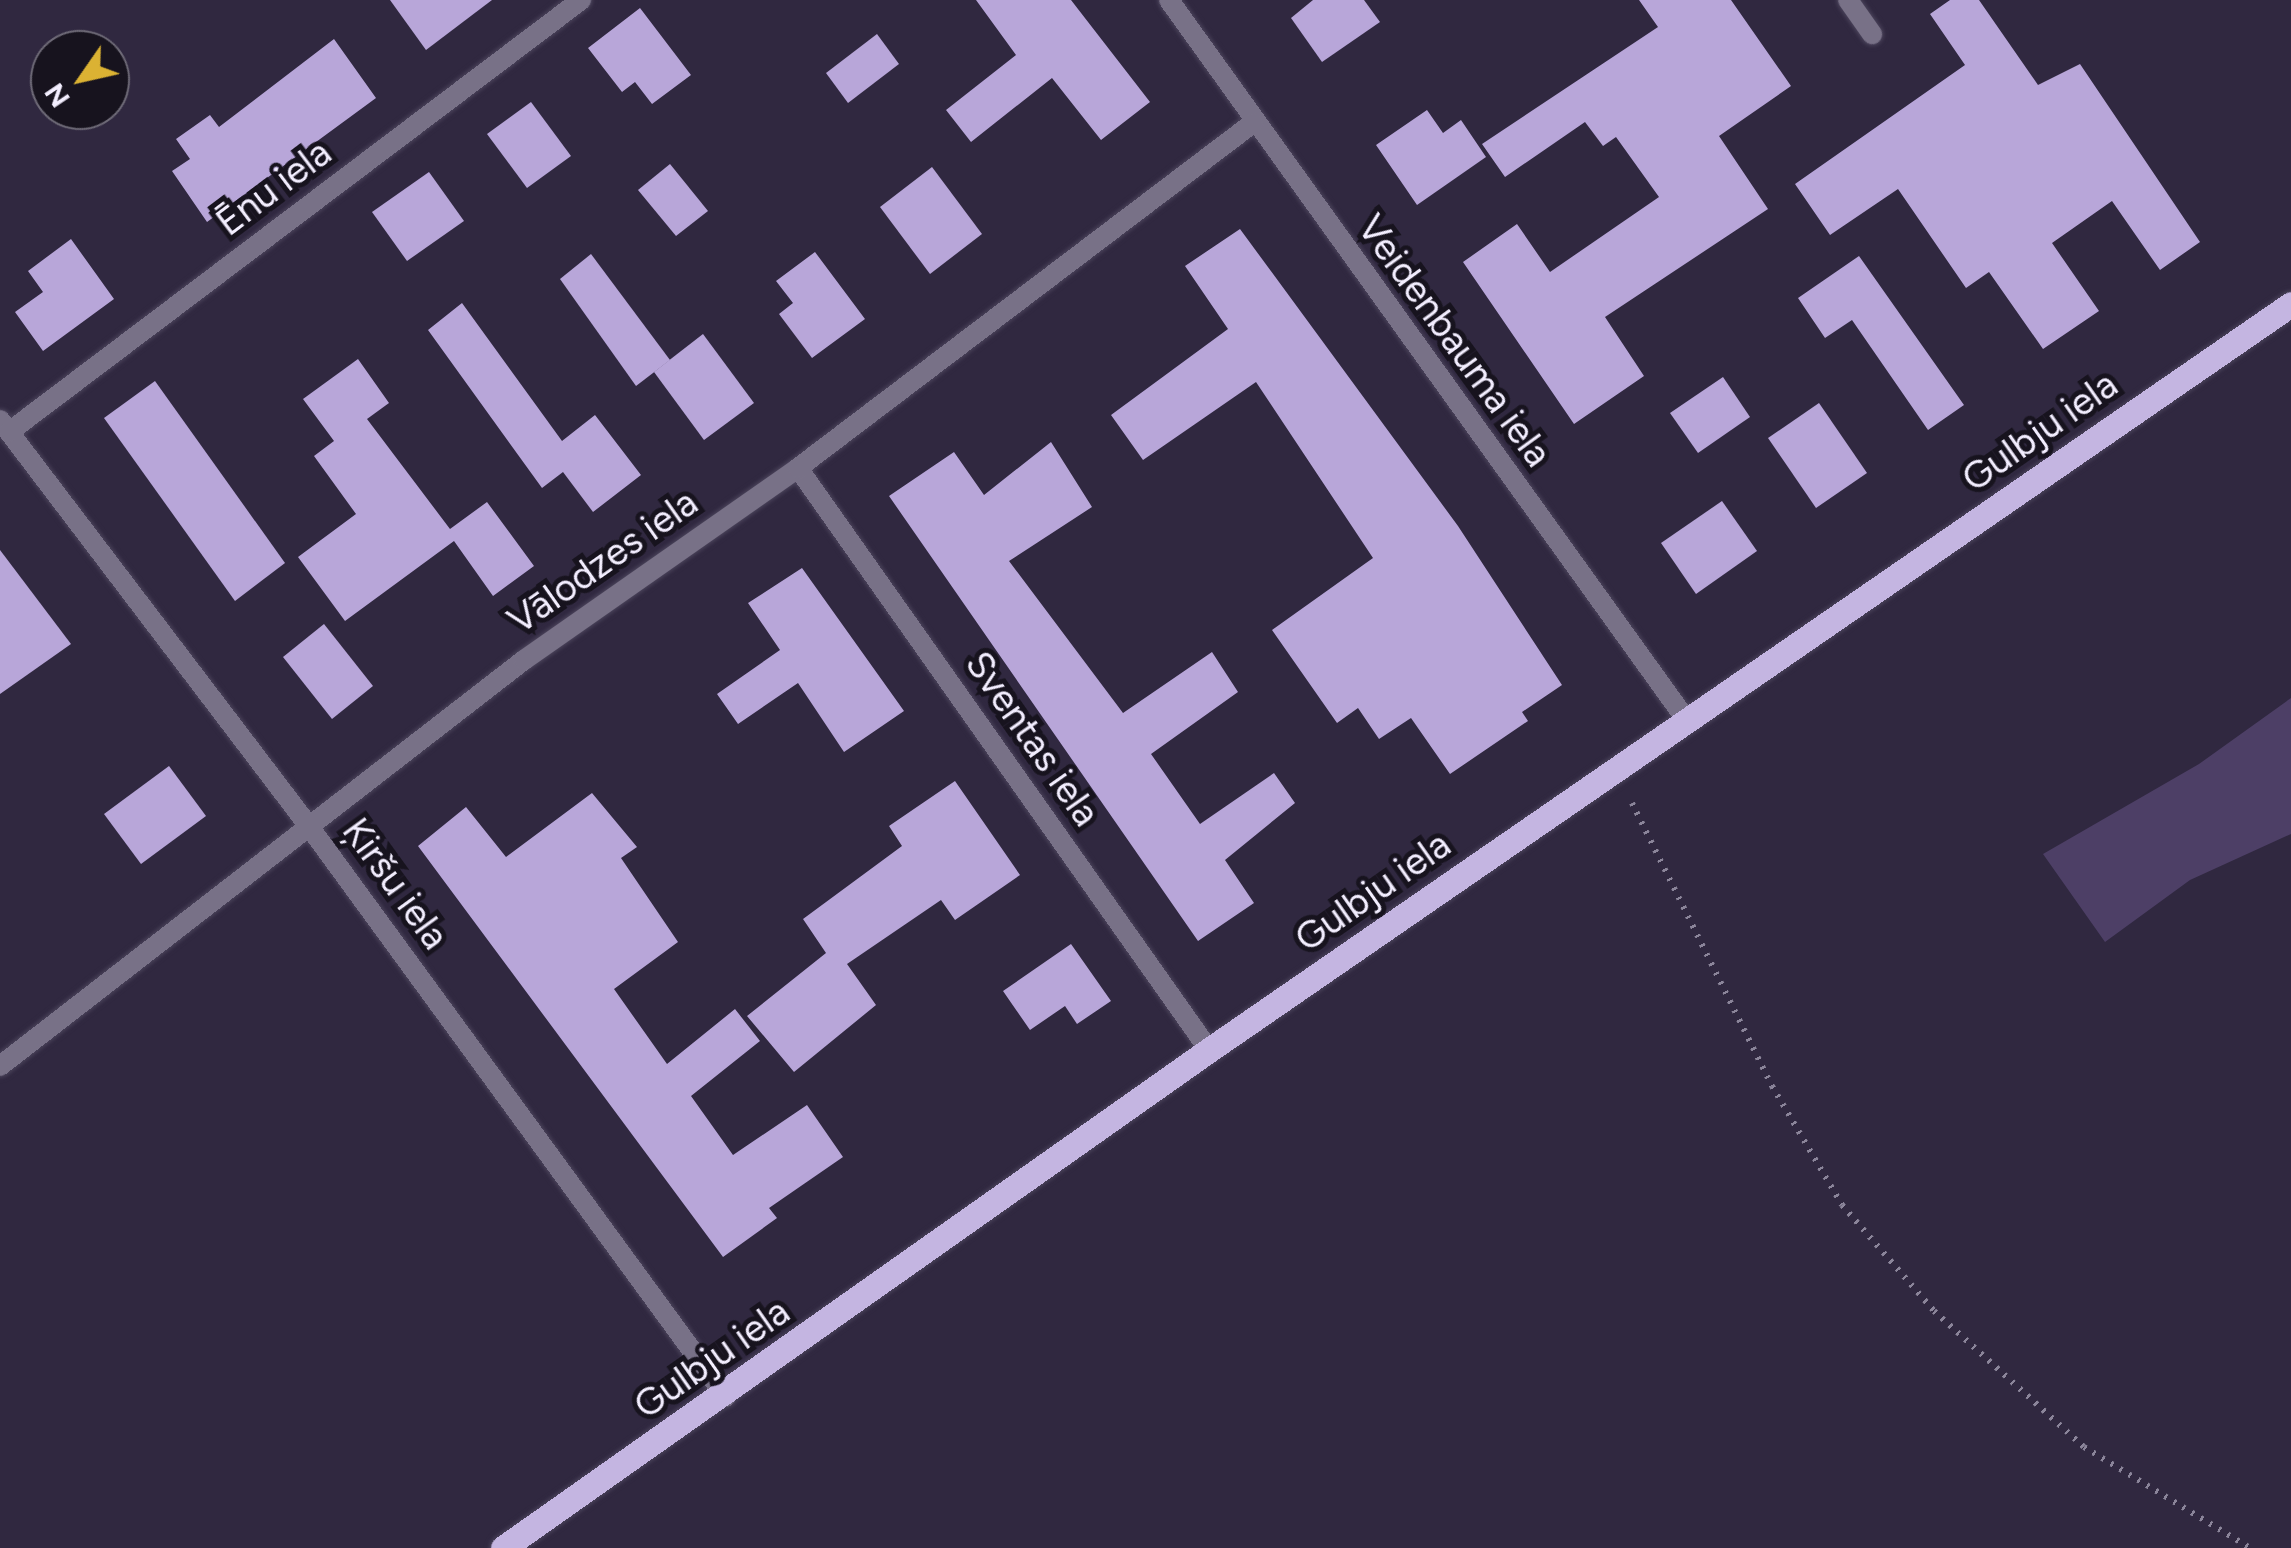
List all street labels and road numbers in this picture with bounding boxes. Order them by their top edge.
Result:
street label: Ēnu iela [208,130,340,246]
street label: Veidenbauma iela [1347,206,1561,476]
street label: Gulbju iela [1954,362,2126,502]
street label: Vālodzes iela [500,480,706,644]
street label: Sventas iela [955,643,1109,835]
street label: Ķiršu iela [332,810,458,958]
street label: Gulbju iela [1287,822,1459,962]
street label: Gulbju iela [626,1289,798,1429]

